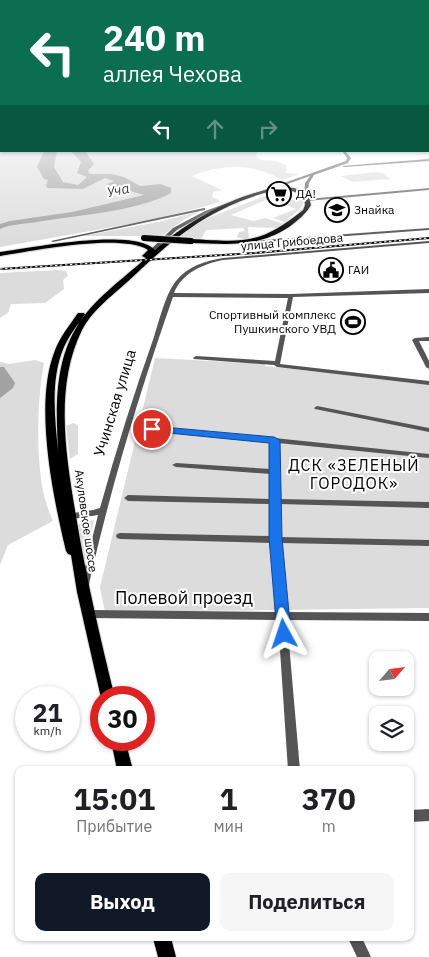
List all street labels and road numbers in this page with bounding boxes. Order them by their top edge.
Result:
street label: улица Грибоедова [240,230,344,253]
street label: Учинская улица [89,347,140,459]
street label: Акуловское шоссе [72,469,101,574]
street label: Полевой проезд [115,586,253,609]

